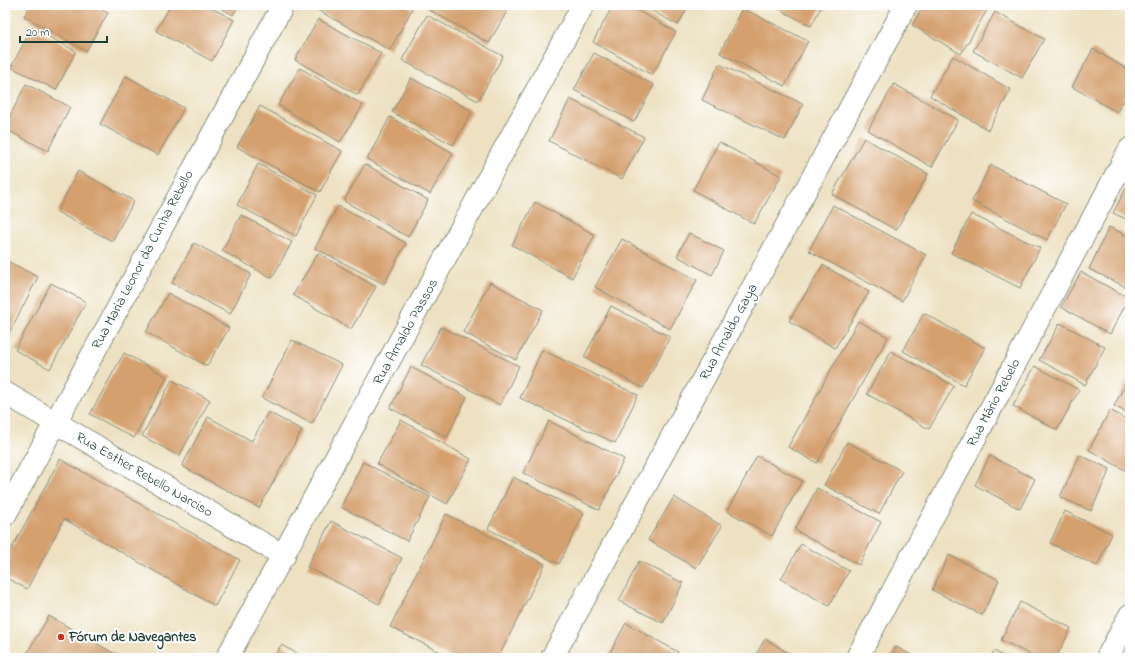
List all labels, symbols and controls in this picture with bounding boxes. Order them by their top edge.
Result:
scale bar [20,18,107,44]
text: 20 m [26,24,49,42]
street label: Rua Maria Leonor da Cunha Rebello [87,167,199,353]
street label: Rua Arnaldo Passos [368,275,444,389]
street label: Rua Arnaldo Gaya [695,280,764,385]
street label: Rua Mário Rebelo [962,355,1026,451]
street label: Rua Esther Rebello Narciso [71,427,217,523]
place label: Fórum de Navegantes [68,627,196,650]
marker: Fórum de Navegantes [56,632,66,642]

